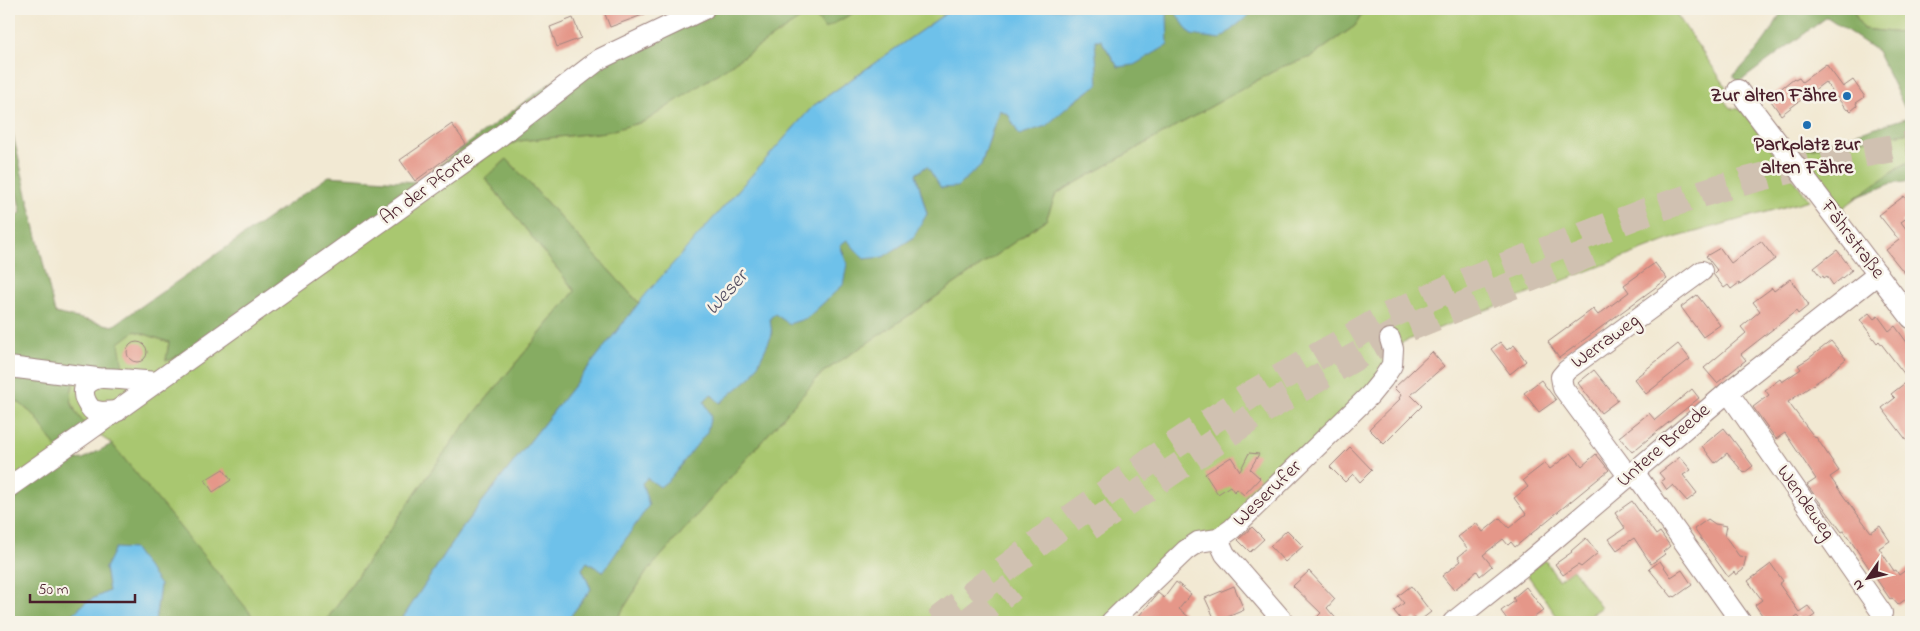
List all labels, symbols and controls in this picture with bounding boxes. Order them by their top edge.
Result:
place label: Zur alten Fähre [1711,82,1838,111]
marker: Zur alten Fähre [1841,90,1853,102]
marker: Parkplatz zur alten Fähre [1801,119,1813,131]
place label: Parkplatz zur alten Fähre [1754,131,1861,183]
street label: An der Pforte [374,145,480,233]
street label: Fährstraße [1812,194,1891,286]
water label: Weser [698,262,757,322]
street label: Werraweg [1566,307,1647,378]
street label: Untere Breede [1611,397,1717,495]
street label: Weserufer [1227,453,1309,534]
street label: Wendeweg [1768,460,1841,547]
north arrow [1842,554,1892,604]
scale bar [30,571,135,603]
text: N [1847,575,1870,594]
text: 50 m [38,579,69,601]

